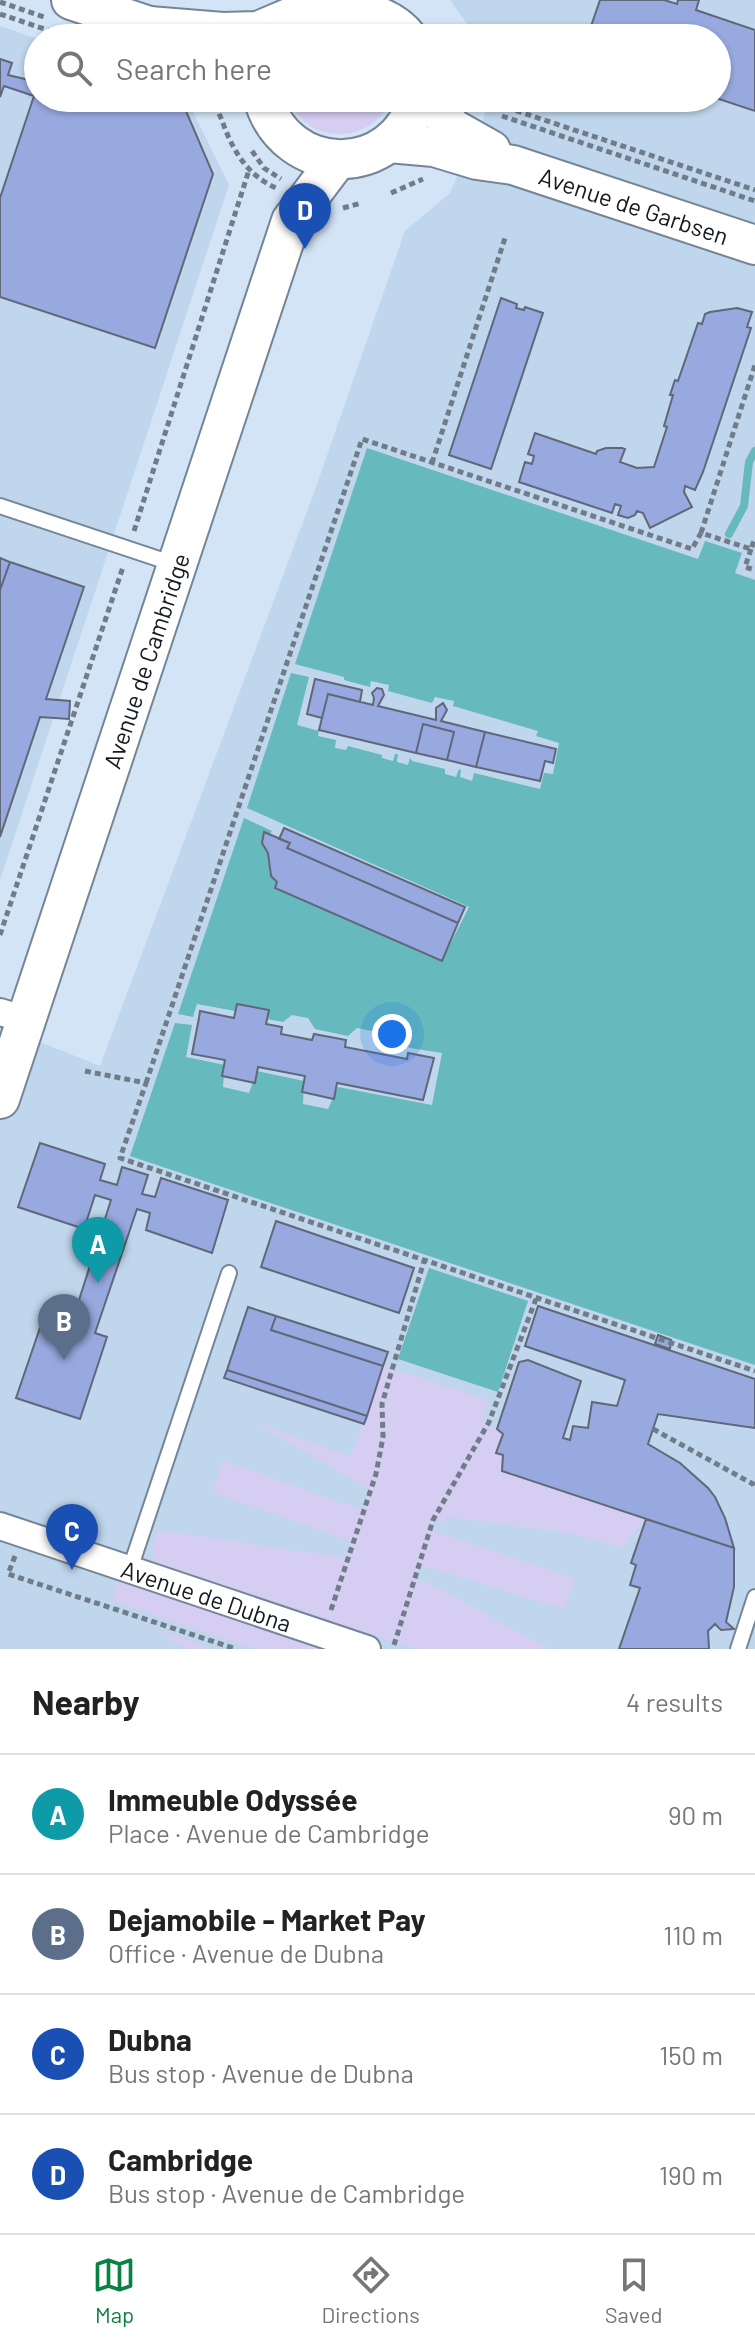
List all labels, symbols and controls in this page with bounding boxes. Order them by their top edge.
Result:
search box [24,24,731,112]
icon: search [52,46,96,90]
text: Search here [116,50,272,86]
street label: Avenue de Garbsen [536,160,733,250]
pin: D [279,183,331,249]
street label: Avenue de Cambridge [96,549,195,772]
your location [372,1014,412,1054]
pin: A [72,1217,124,1283]
pin: B [38,1294,90,1360]
pin: C [46,1504,98,1570]
street label: Avenue de Dubna [118,1553,295,1637]
text: Nearby [32,1681,140,1722]
text: 4 results [626,1686,723,1717]
text: Immeuble Odyssée [108,1781,358,1817]
text: A [49,1799,67,1830]
text: 90 m [668,1799,723,1830]
text: Place · Avenue de Cambridge [108,1817,430,1848]
text: Dejamobile - Market Pay [108,1901,426,1937]
text: B [50,1919,66,1950]
text: 110 m [663,1919,723,1950]
text: Office · Avenue de Dubna [108,1937,384,1968]
text: Dubna [108,2021,192,2057]
text: C [50,2039,66,2070]
text: 150 m [659,2039,723,2070]
text: Bus stop · Avenue de Dubna [108,2057,414,2088]
text: Cambridge [108,2141,253,2177]
text: D [50,2159,66,2190]
text: 190 m [659,2159,723,2190]
text: Bus stop · Avenue de Cambridge [108,2177,465,2208]
tab: Map [92,2253,136,2327]
tab: Directions [321,2253,420,2327]
tab: Saved [605,2253,662,2327]

